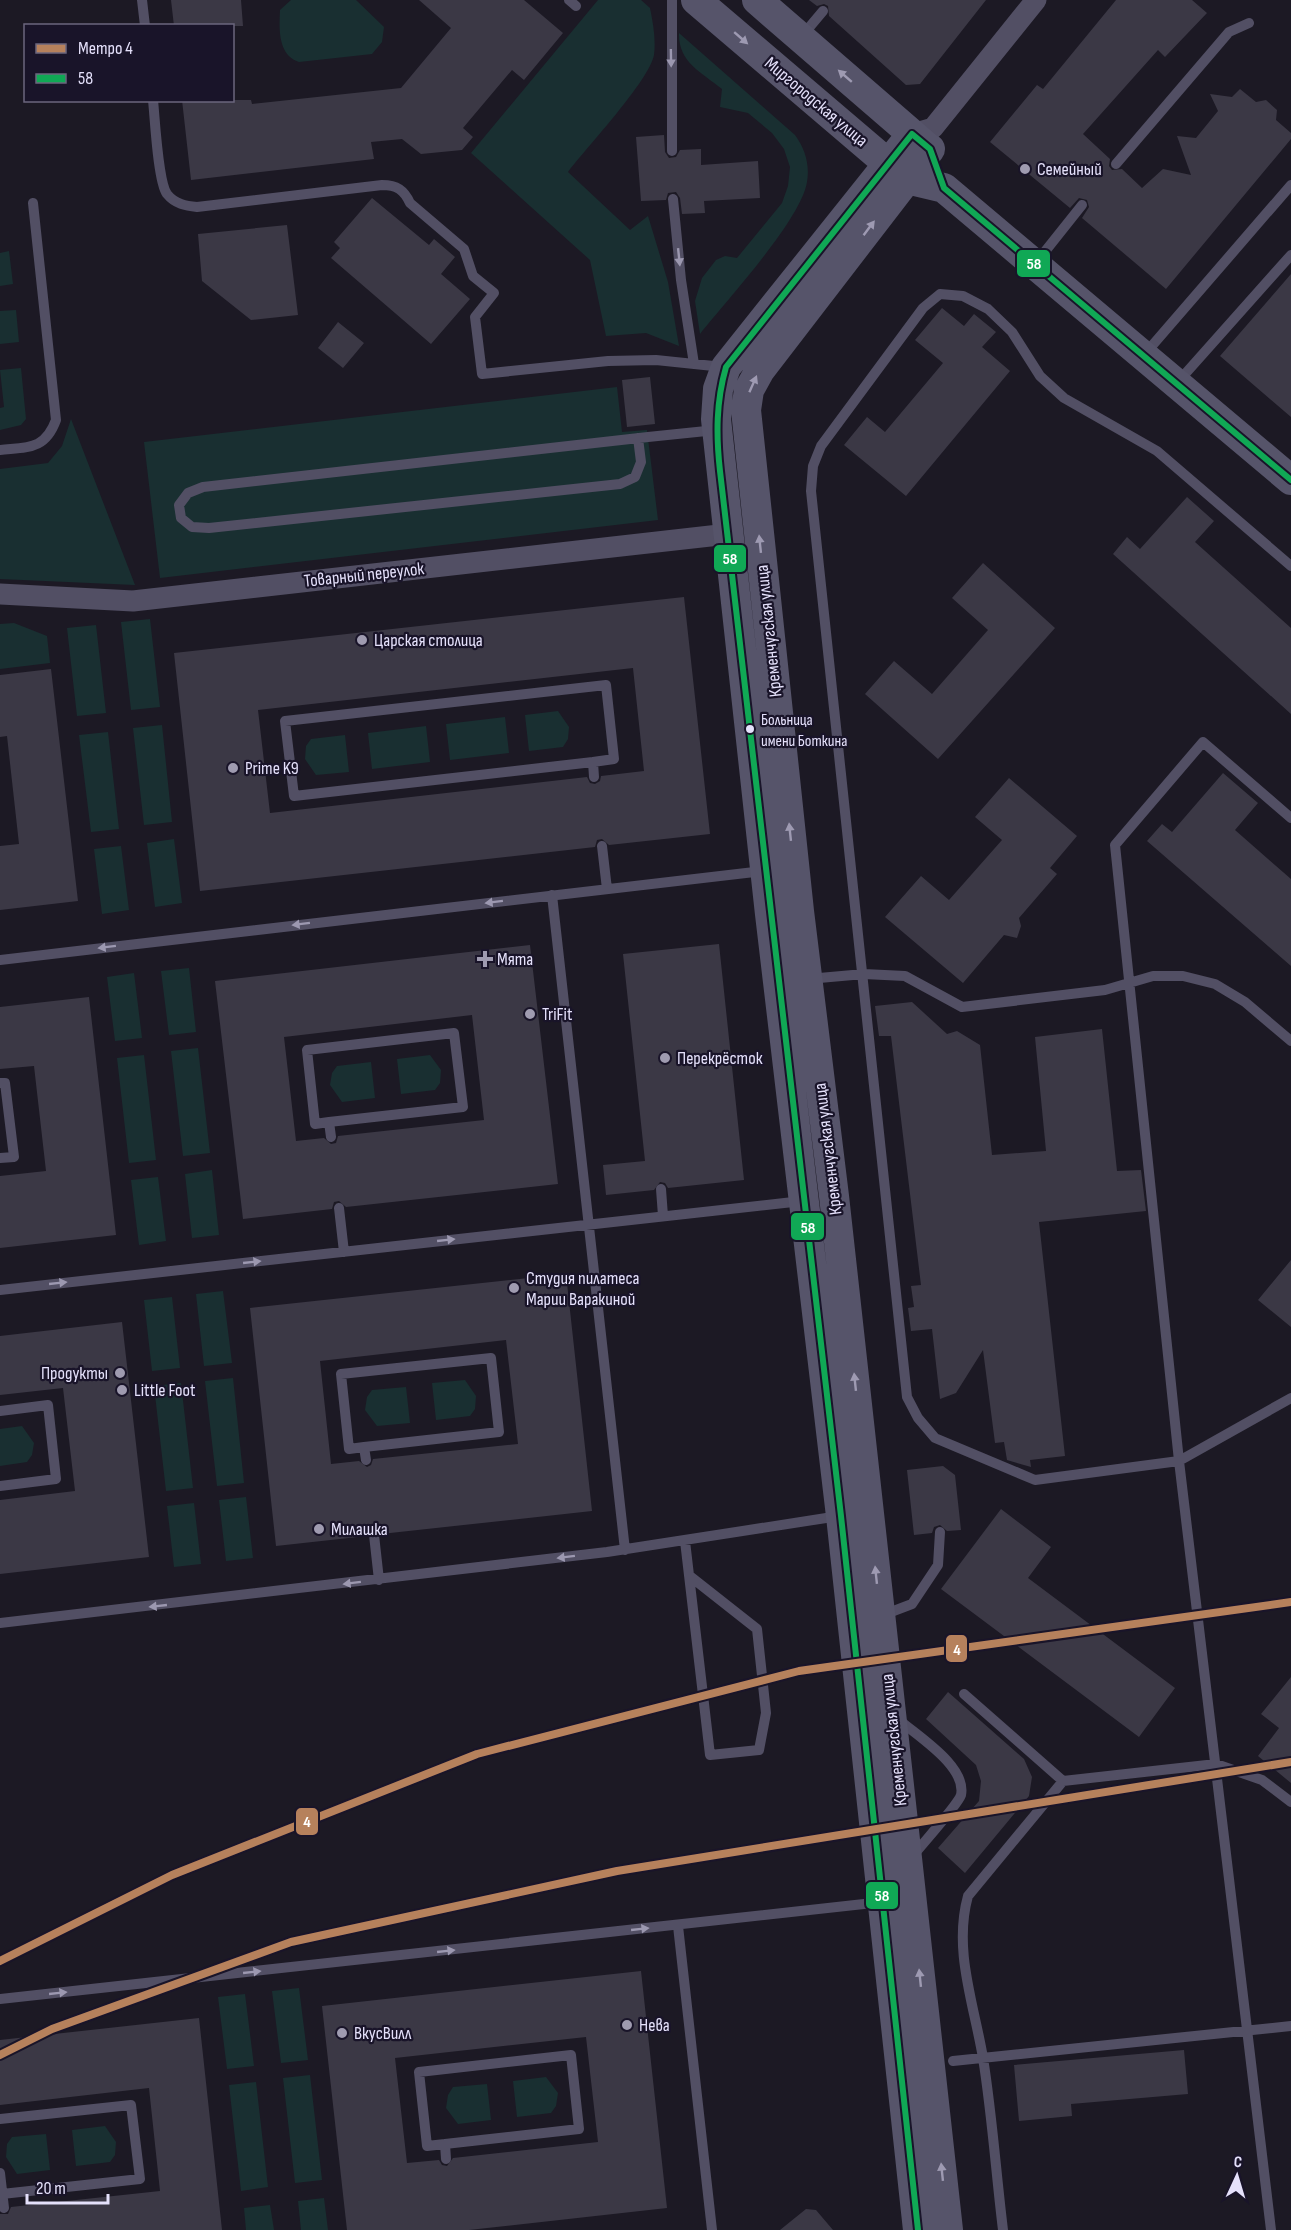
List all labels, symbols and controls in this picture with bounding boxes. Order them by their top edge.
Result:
legend [24,24,234,102]
one-way arrow [733,31,748,44]
text: Метро 4 [78,38,133,59]
one-way arrow [666,49,675,68]
street label: Миргородская улица [760,53,872,151]
text: 58 [78,68,93,89]
one-way arrow [838,70,853,83]
place label: Семейный [1037,159,1102,180]
marker: Семейный [1018,162,1032,176]
one-way arrow [863,221,875,237]
one-way arrow [674,248,684,267]
line badge: 58 [1016,249,1051,278]
text: 58 [1027,255,1042,274]
one-way arrow [748,375,758,393]
one-way arrow [755,535,764,554]
line badge: 58 [713,544,747,573]
text: 58 [723,550,738,569]
street label: Товарный переулок [303,558,425,592]
street label: Кременчугская улица [752,564,786,698]
place label: Царская столица [374,630,483,651]
marker: Царская столица [355,633,369,647]
place label: Больница имени Боткина [761,711,847,751]
marker: Больница имени Боткина [744,723,756,735]
place label: Prime K9 [245,758,299,779]
marker: Prime K9 [226,761,240,775]
one-way arrow [786,823,795,842]
one-way arrow [485,897,504,907]
one-way arrow [291,920,310,929]
one-way arrow [97,942,116,952]
place label: Мята [497,949,533,970]
marker: Мята [478,952,492,966]
place label: TriFit [542,1004,573,1025]
marker: TriFit [523,1007,537,1021]
place label: Перекрёсток [677,1048,763,1069]
marker: Перекрёсток [658,1051,672,1065]
street label: Кременчугская улица [809,1082,847,1216]
line badge: 58 [790,1212,825,1241]
text: 58 [801,1219,816,1238]
one-way arrow [436,1236,455,1245]
one-way arrow [242,1257,261,1267]
place label: Студия пилатеса Марии Варакиной [526,1268,639,1310]
one-way arrow [49,1279,68,1288]
marker: Студия пилатеса Марии Варакиной [507,1281,521,1295]
place label: Продукты [41,1363,108,1384]
marker: Продукты [113,1366,127,1380]
one-way arrow [850,1372,860,1391]
place label: Little Foot [134,1380,196,1401]
marker: Little Foot [115,1383,129,1397]
place label: Милашка [331,1519,388,1540]
marker: Милашка [312,1522,326,1536]
one-way arrow [557,1553,576,1562]
one-way arrow [871,1566,881,1585]
one-way arrow [342,1578,361,1588]
one-way arrow [149,1601,168,1611]
line badge: 4 [945,1634,968,1663]
text: 4 [953,1641,961,1660]
street label: Кременчугская улица [877,1673,911,1807]
line badge: 4 [295,1807,319,1836]
text: 4 [303,1813,311,1832]
line badge: 58 [865,1881,899,1910]
text: 58 [875,1887,890,1906]
one-way arrow [630,1924,649,1934]
one-way arrow [436,1946,455,1955]
one-way arrow [243,1967,262,1977]
one-way arrow [915,1969,925,1988]
one-way arrow [49,1988,68,1998]
place label: Нева [639,2015,670,2036]
marker: Нева [620,2018,634,2032]
place label: ВкусВилл [354,2023,412,2044]
marker: ВкусВилл [335,2026,349,2040]
north arrow [1207,2146,1267,2206]
text: С [1233,2153,1243,2172]
one-way arrow [937,2162,946,2181]
scale bar [27,2167,108,2205]
text: 20 m [36,2178,66,2199]

